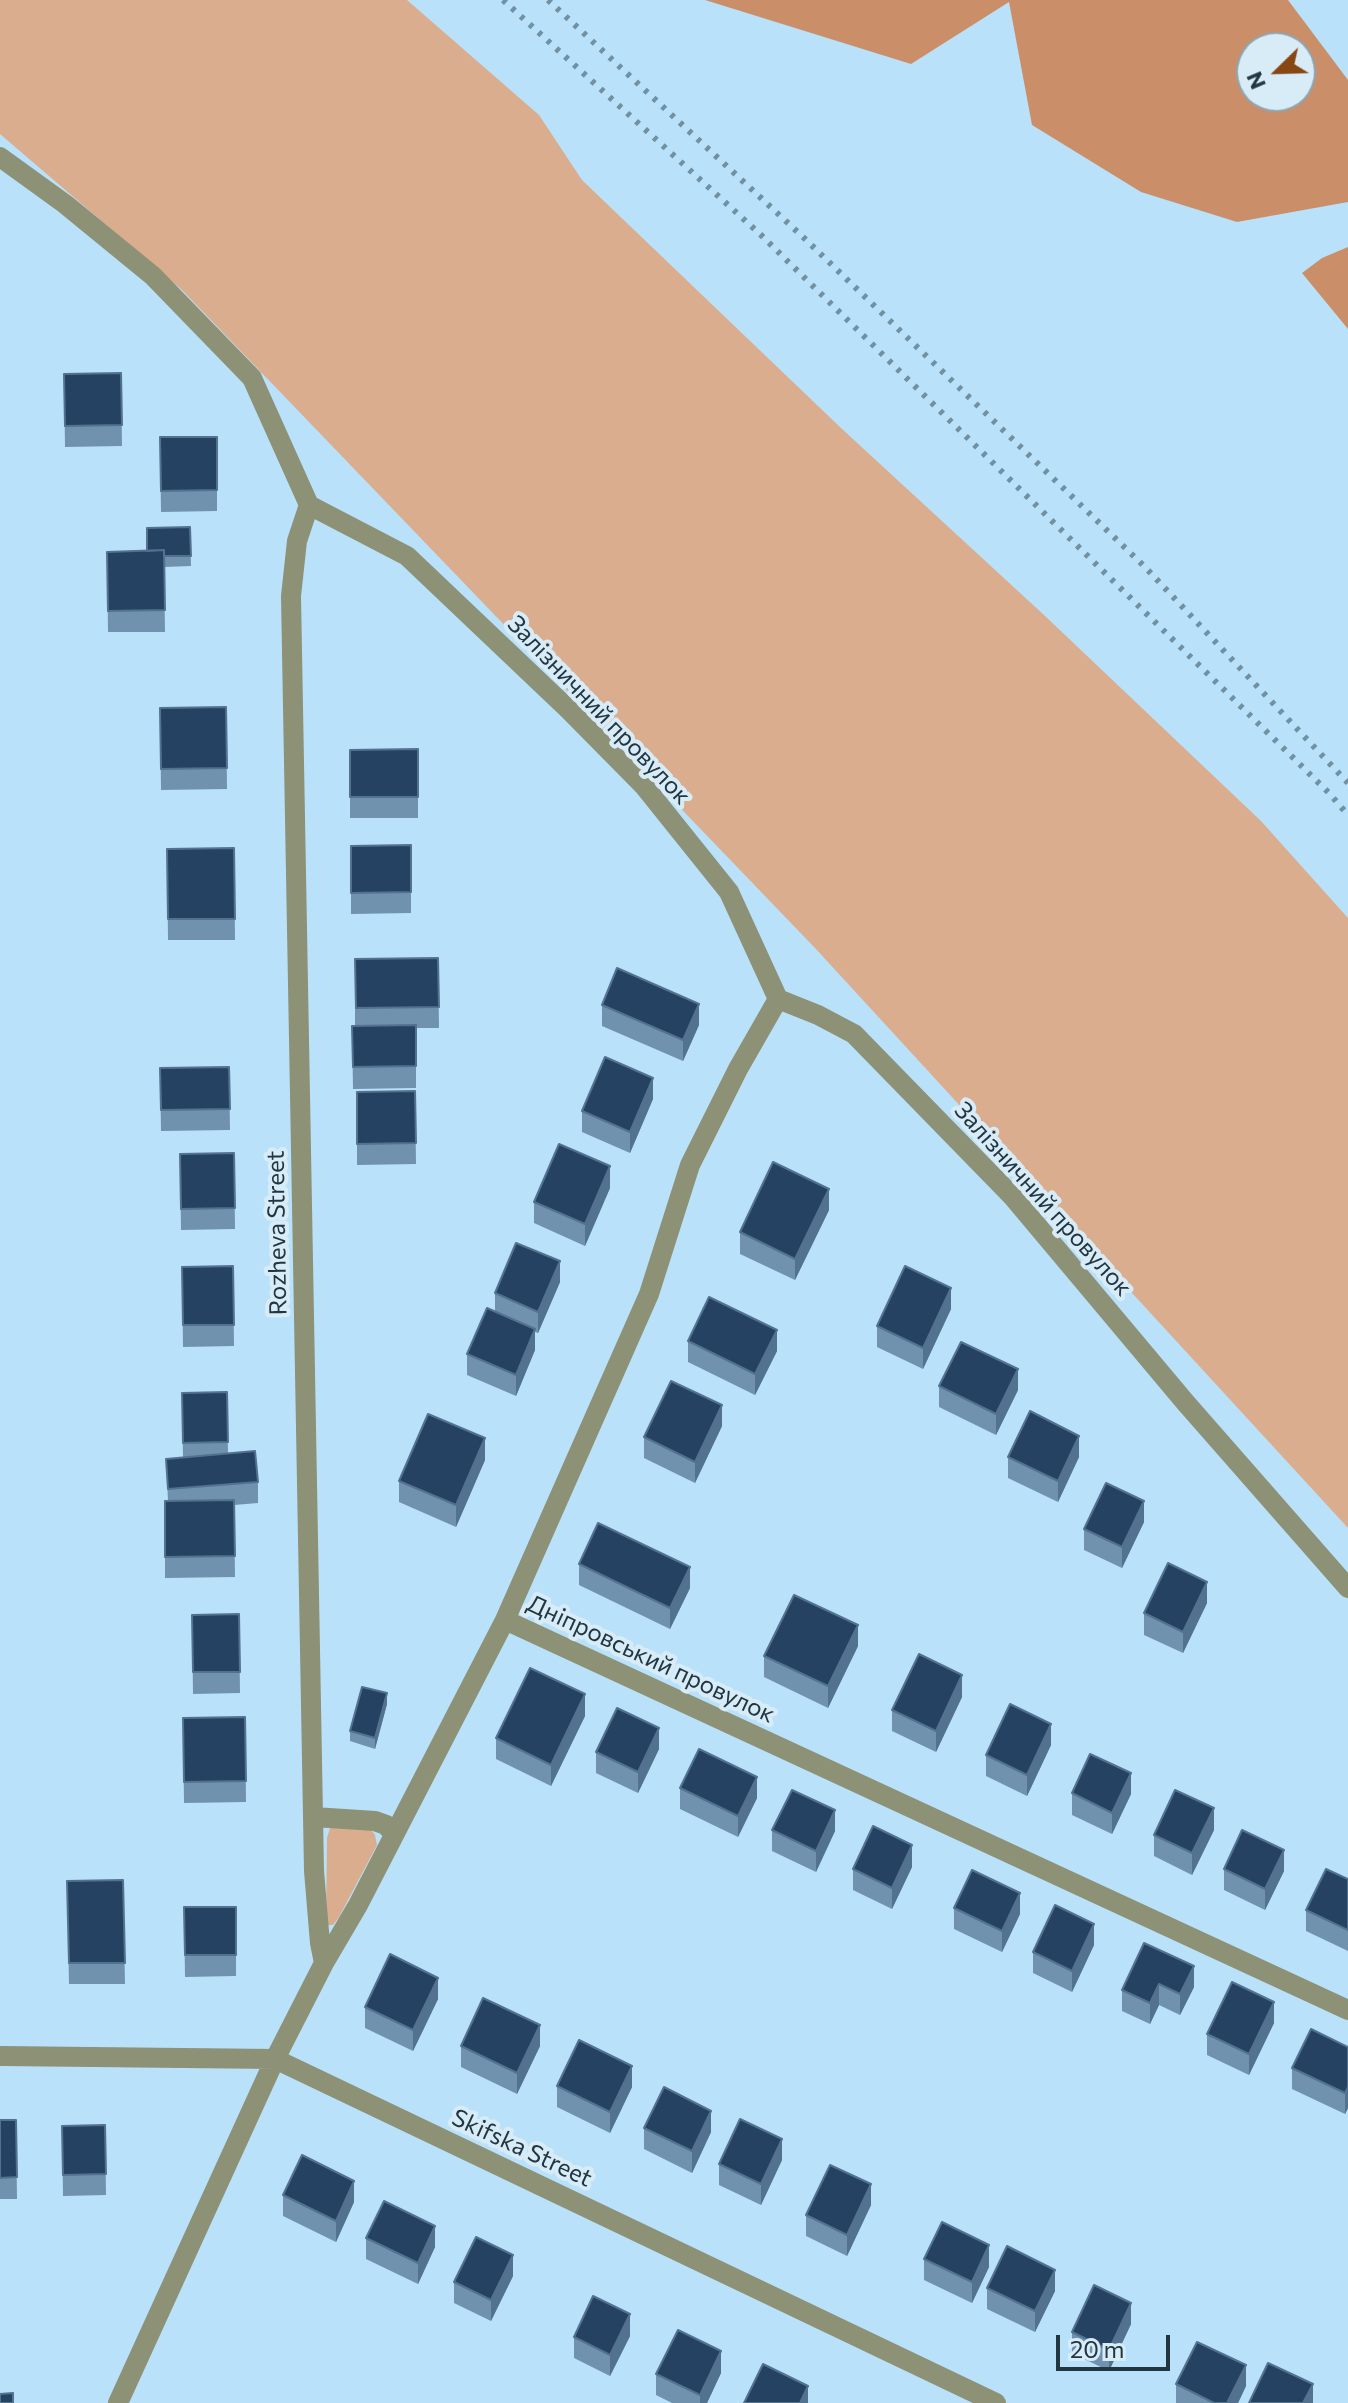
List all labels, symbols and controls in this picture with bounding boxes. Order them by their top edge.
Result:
north arrow [1236,32,1316,112]
text: N [1240,68,1271,94]
street label: Залізничний провулок [501,610,697,810]
street label: Залізничний провулок [948,1096,1138,1302]
street label: Rozheva Street [261,1150,293,1316]
street label: Дніпровський провулок [523,1589,779,1729]
street label: Skifska Street [447,2103,597,2193]
scale bar [1060,2319,1174,2369]
text: 20 m [1070,2334,1124,2363]

